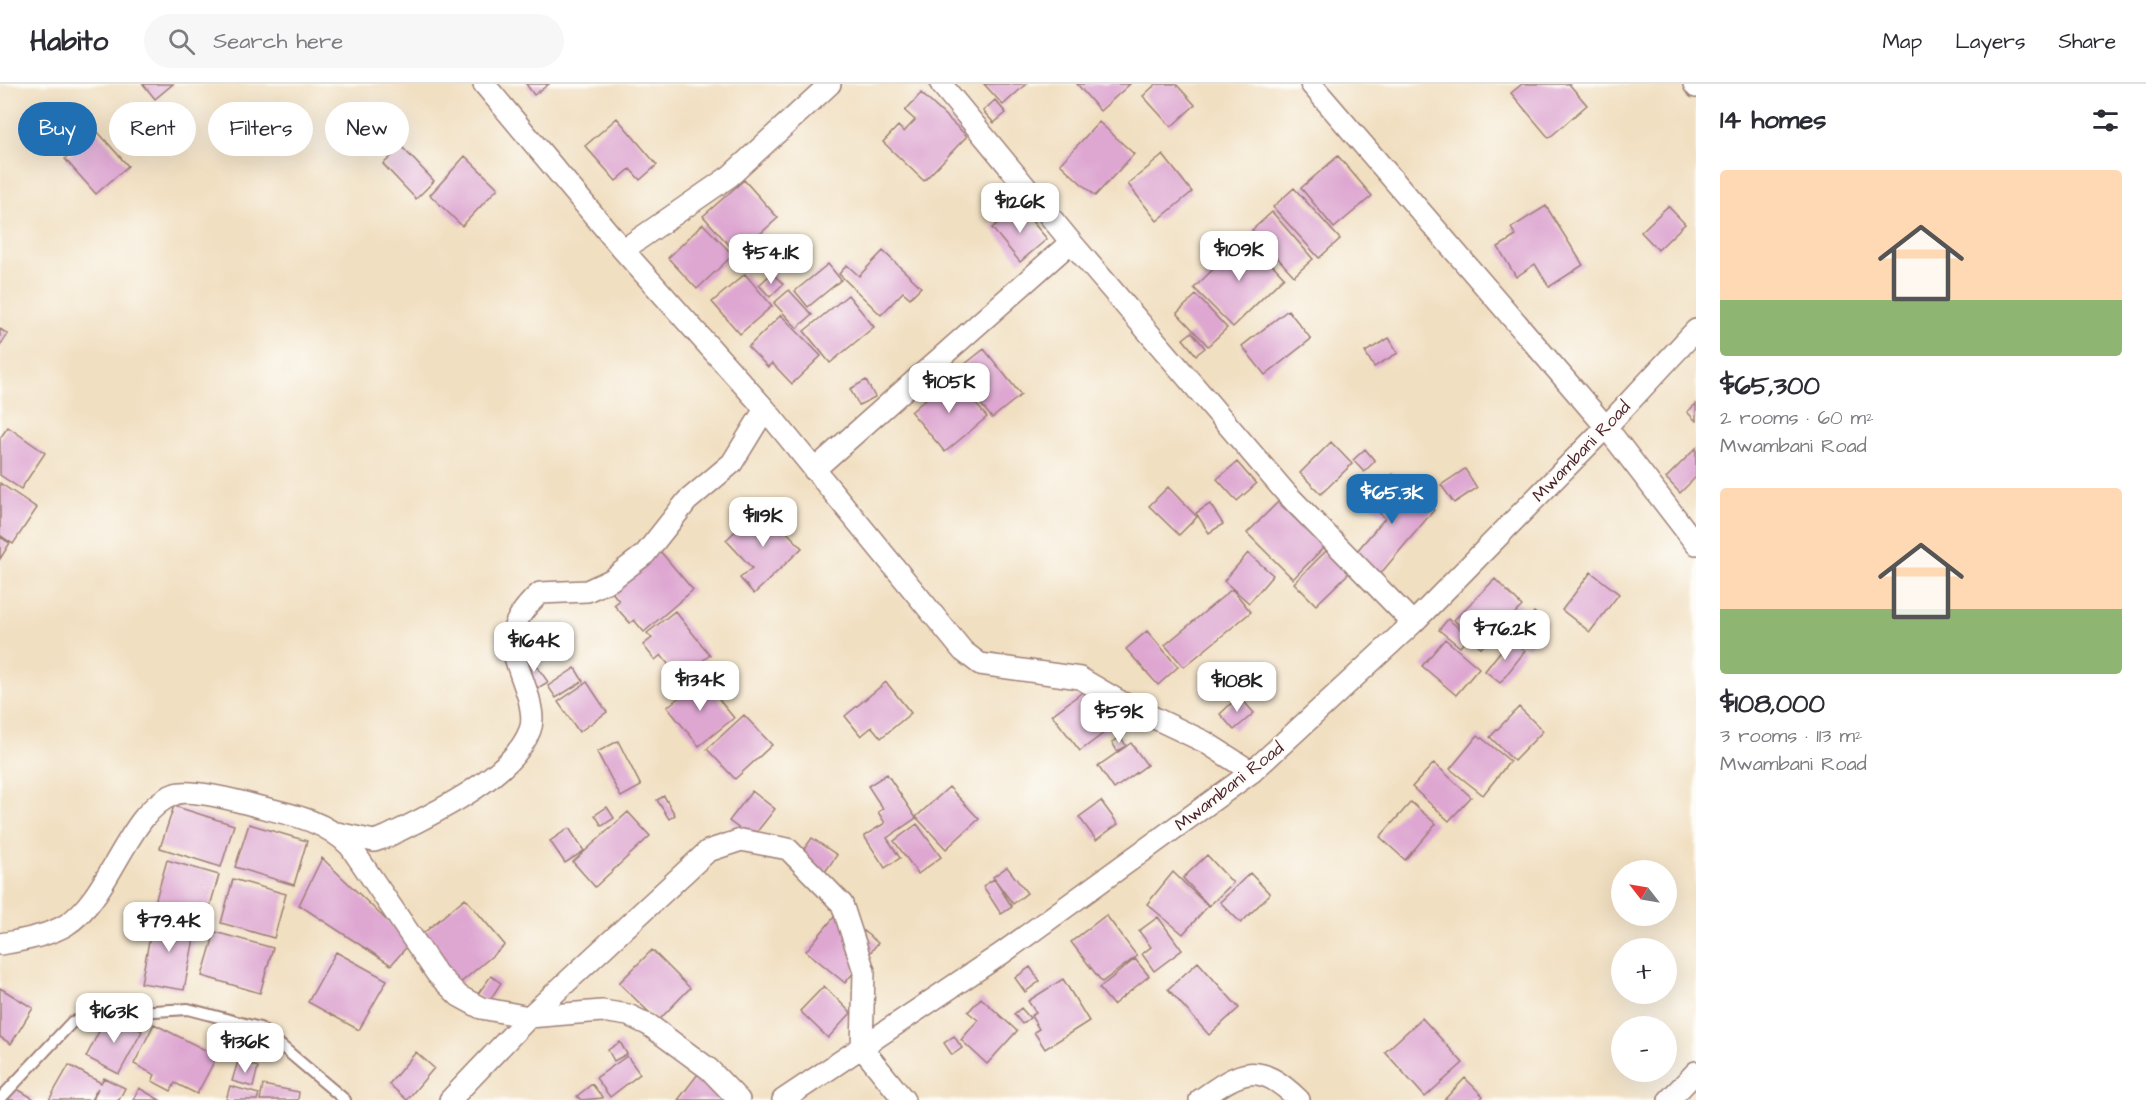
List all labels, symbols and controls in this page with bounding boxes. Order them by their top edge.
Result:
search box [144,14,564,68]
text: Habito [30,22,108,61]
icon: search [165,25,198,58]
text: Search here [213,26,343,57]
text: Map [1882,27,1922,56]
text: Layers [1955,27,2025,56]
text: Share [2058,27,2116,56]
chip: Buy [18,102,97,156]
chip: Rent [109,102,196,156]
chip: Filters [208,102,313,156]
chip: New [325,102,409,156]
text: 14 homes [1720,102,1826,138]
icon: filters [2089,104,2122,137]
pin: $126K [978,183,1062,234]
text: $126K [995,188,1045,216]
icon: home [1867,209,1975,317]
pin: $109K [1197,231,1281,282]
pin: $54.1K [722,234,820,285]
text: $109K [1214,236,1264,264]
text: $54.1K [743,239,799,267]
pin: $105K [907,363,991,414]
text: $105K [923,368,975,396]
text: $65,300 [1720,368,1820,404]
street label: Mwambani Road [1526,395,1636,508]
text: 2 rooms · 60 m² [1720,404,1874,432]
text: Mwambani Road [1720,432,1867,460]
pin: $65.3K [1343,474,1441,525]
text: $65.3K [1361,479,1423,507]
pin: $119K [721,497,805,548]
text: $119K [743,502,783,530]
icon: home [1867,527,1975,635]
pin: $76.2K [1456,610,1554,661]
text: $76.2K [1474,615,1536,643]
pin: $164K [492,622,576,673]
text: $164K [508,627,560,655]
pin: $134K [658,661,742,712]
pin: $108K [1195,662,1279,713]
text: $134K [675,666,725,694]
text: $108K [1211,667,1263,695]
text: $108,000 [1720,686,1825,722]
pin: $59K [1083,693,1155,744]
text: $59K [1095,698,1143,726]
text: 3 rooms · 113 m² [1720,722,1863,750]
street label: Mwambani Road [1170,736,1289,837]
text: Mwambani Road [1720,750,1867,778]
north arrow [1611,860,1677,926]
map controls [1611,860,1677,1082]
pin: $79.4K [120,902,218,953]
text: $79.4K [137,907,201,935]
button: + [1611,938,1677,1004]
pin: $163K [72,993,156,1044]
text: $163K [90,998,138,1026]
button: − [1611,1016,1677,1082]
pin: $136K [203,1023,287,1074]
text: $136K [221,1028,269,1056]

